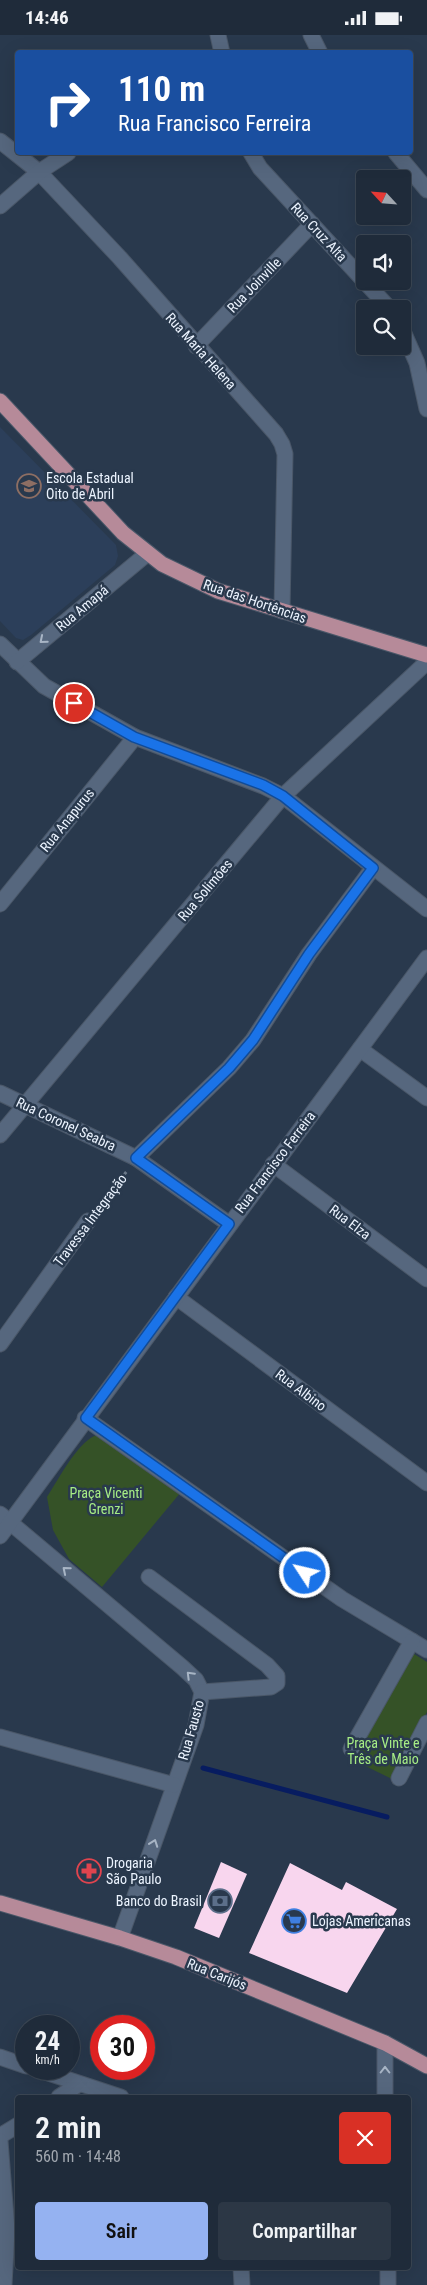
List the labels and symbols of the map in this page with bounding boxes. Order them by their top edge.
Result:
north arrow [356,170,411,225]
street label: Rua Cruz Alta [288,199,350,265]
street label: Rua Joinville [224,254,284,316]
street label: Rua Maria Helena [162,309,240,393]
place label: Escola Estadual Oito de Abril [46,470,134,502]
school or university icon: Escola Estadual Oito de Abril [16,473,42,499]
street label: Rua das Hortências [201,576,309,626]
street label: Rua Amapá [53,582,111,634]
one-way arrow [40,635,49,643]
pin [53,682,95,724]
street label: Rua Anapurus [37,785,97,855]
street label: Rua Solimões [175,856,235,924]
street label: Rua Coronel Seabra [14,1094,118,1154]
street label: Rua Francisco Ferreira [232,1108,318,1216]
street label: Travessa Integração [50,1171,130,1269]
street label: Rua Elza [326,1201,374,1243]
street label: Rua Albino [272,1366,330,1414]
park label: Praça Vicenti Grenzi [69,1485,143,1517]
position arrow [278,1546,330,1598]
one-way arrow [63,1568,72,1576]
one-way arrow [187,1672,196,1681]
street label: Rua Fausto [175,1698,207,1762]
park label: Praça Vinte e Três de Maio [346,1735,420,1767]
one-way arrow [148,1839,158,1848]
place label: Drogaria São Paulo [106,1855,162,1887]
pharmacy icon: Drogaria São Paulo [76,1858,102,1884]
bank icon: Banco do Brasil [207,1888,233,1914]
place label: Banco do Brasil [116,1893,202,1909]
supermarket icon: Lojas Americanas [281,1908,307,1934]
place label: Lojas Americanas [312,1913,411,1929]
street label: Rua Carijós [185,1955,249,1993]
speed limit sign: 30 [90,2015,155,2080]
one-way arrow [380,2066,390,2074]

